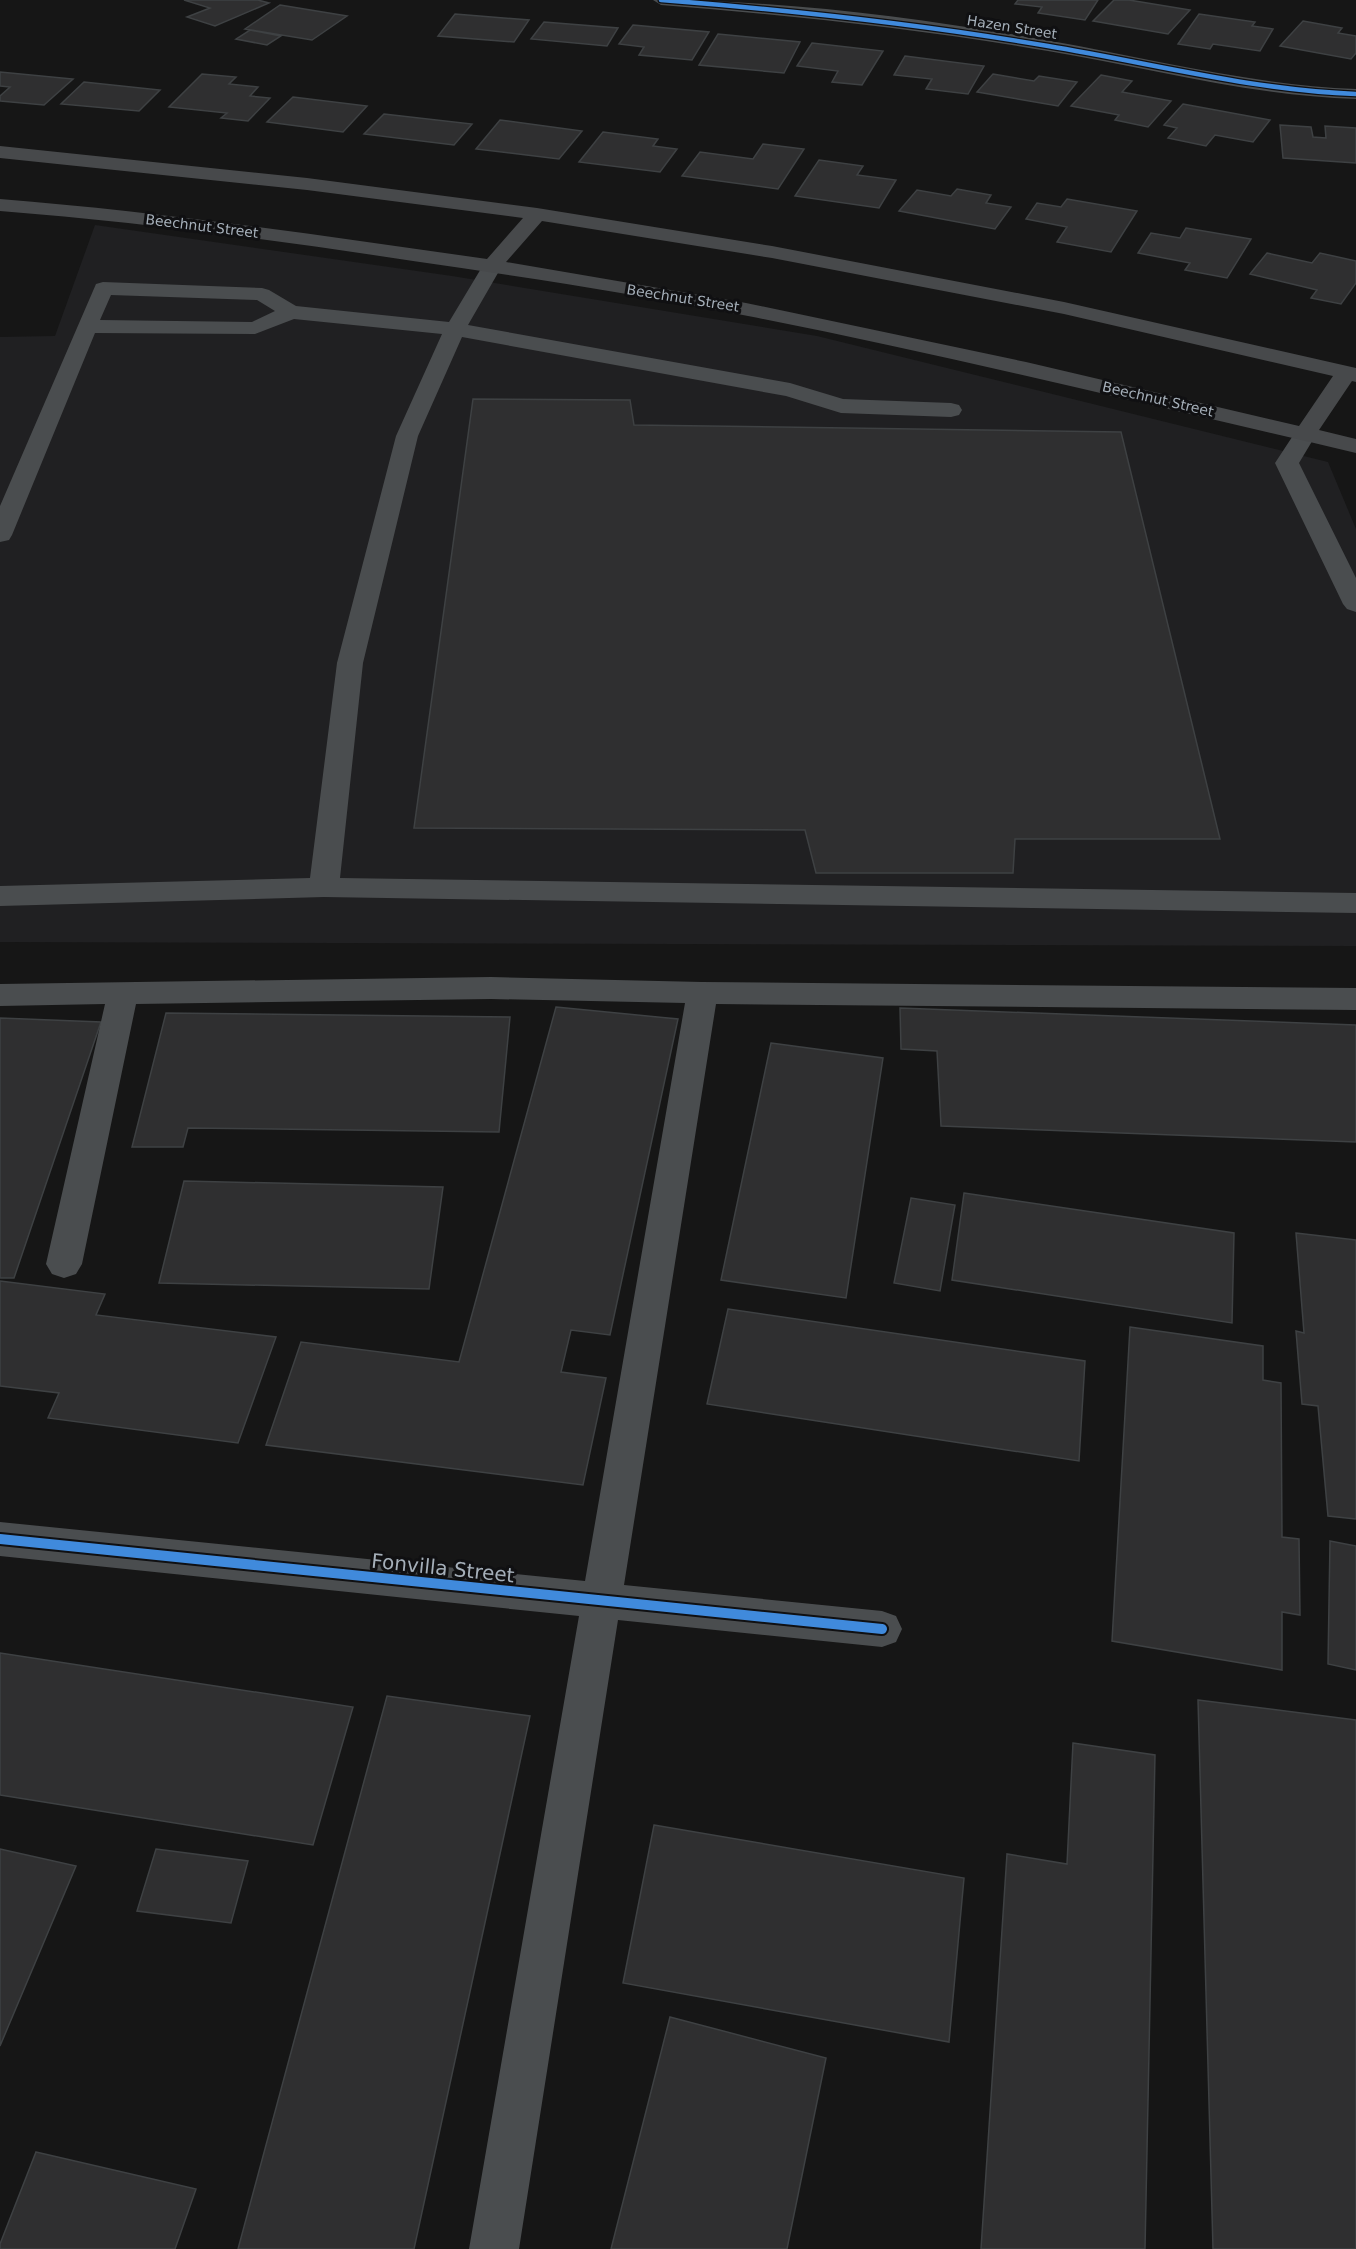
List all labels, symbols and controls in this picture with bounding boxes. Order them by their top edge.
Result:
street label: Hazen Street [966,12,1059,42]
street label: Beechnut Street [145,211,260,241]
street label: Beechnut Street [626,281,741,315]
street label: Beechnut Street [1101,378,1216,420]
street label: Fonvilla Street [370,1549,516,1587]

